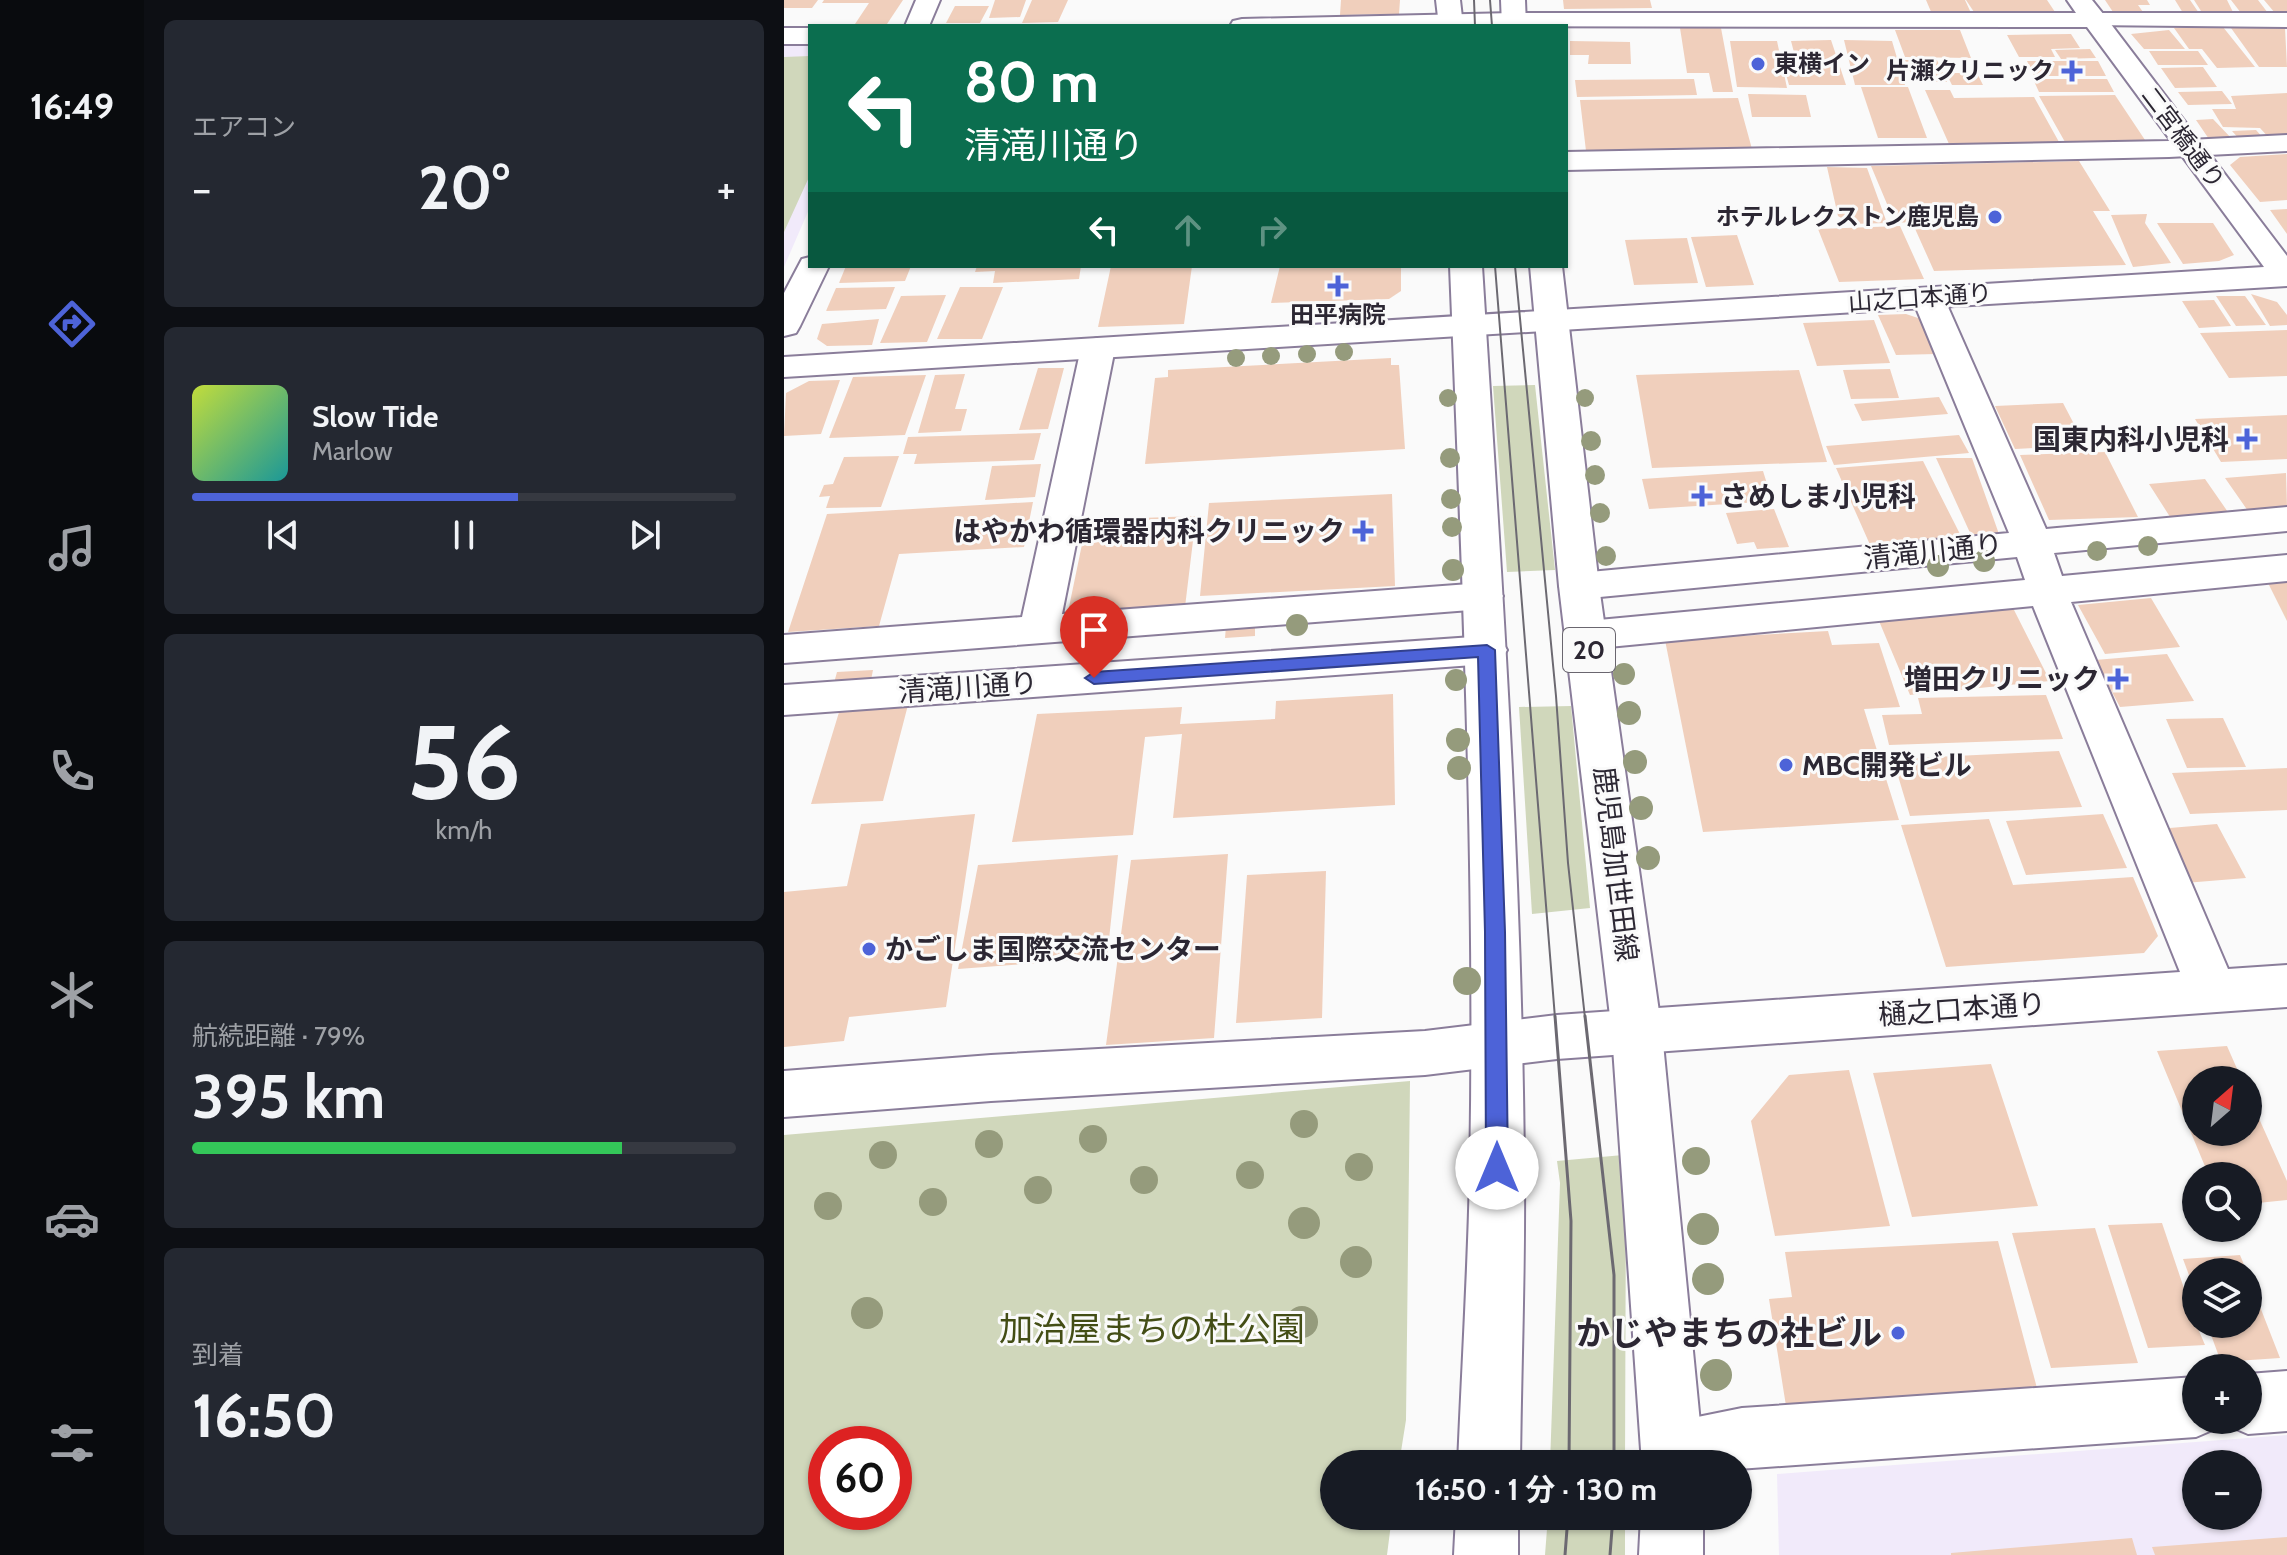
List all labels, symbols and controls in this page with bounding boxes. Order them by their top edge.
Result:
text: 80 m [964,48,1099,116]
place label: 東横イン [1774,49,1870,78]
marker: 東横イン [1749,55,1767,73]
icon: left [832,56,936,160]
place label: 片瀬クリニック [1886,56,2054,85]
marker: 片瀬クリニック [2061,60,2083,82]
street label: 二宮橋通り [2136,81,2231,194]
text: 16:49 [30,84,114,128]
text: エアコン [192,111,296,143]
text: 清滝川通り [964,123,1144,167]
text: 20° [418,151,510,224]
text: − [192,162,211,215]
text: + [717,162,736,215]
place label: ホテルレクストン鹿児島 [1716,202,1979,231]
icon: left [1082,208,1126,252]
icon: ahead [1166,208,1210,252]
icon: right [1250,208,1294,252]
marker: ホテルレクストン鹿児島 [1986,208,2004,226]
marker: 田平病院 [1327,275,1349,297]
street label: 山之口本通り [1847,278,1993,317]
icon: directions [44,296,100,352]
place label: 田平病院 [1290,300,1386,329]
text: Slow Tide [312,398,439,435]
place label: 国東内科小児科 [2033,422,2229,456]
marker: 国東内科小児科 [2236,428,2258,450]
text: Marlow [312,435,393,467]
place label: さめしま小児科 [1720,479,1916,513]
marker: さめしま小児科 [1691,485,1713,507]
icon: previous [261,513,305,557]
icon: pause [442,513,486,557]
icon: next [623,513,667,557]
place label: はやかわ循環器内科クリニック [953,514,1345,548]
icon: music [44,520,100,576]
marker: はやかわ循環器内科クリニック [1352,520,1374,542]
street label: 清滝川通り [1862,527,2004,575]
pin [1060,596,1128,678]
icon: arrive [1072,608,1116,652]
road number: 20 [1563,628,1615,672]
place label: 増田クリニック [1904,662,2100,696]
street label: 清滝川通り [897,665,1039,709]
marker: 増田クリニック [2107,668,2129,690]
text: 56 [407,699,521,825]
icon: phone [44,743,100,799]
place label: MBC開発ビル [1802,748,1972,782]
marker: MBC開発ビル [1777,756,1795,774]
street label: 鹿児島加世田線 [1587,765,1645,963]
text: km/h [436,814,492,846]
place label: かごしま国際交流センター [885,932,1221,966]
marker: かごしま国際交流センター [860,940,878,958]
icon: climate [44,967,100,1023]
street label: 樋之口本通り [1877,986,2047,1032]
text: 航続距離 · 79% [192,1020,365,1052]
text: 395 km [192,1060,385,1133]
north arrow [2182,1066,2262,1146]
map controls [2182,1066,2262,1530]
position arrow [1455,1126,1539,1210]
button: search [2182,1162,2262,1242]
icon: car [44,1191,100,1247]
button: layers [2182,1258,2262,1338]
park label: 加治屋まちの杜公園 [999,1308,1305,1350]
place label: かじやまちの社ビル [1576,1312,1882,1354]
marker: かじやまちの社ビル [1889,1324,1907,1342]
text: 到着 [192,1339,244,1371]
button: + [2182,1354,2262,1434]
text: 16:50 [192,1379,336,1452]
icon: filters [44,1415,100,1471]
speed limit sign: 60 [808,1426,912,1530]
button: − [2182,1450,2262,1530]
text: 16:50 · 1 分 · 130 m [1415,1471,1657,1508]

